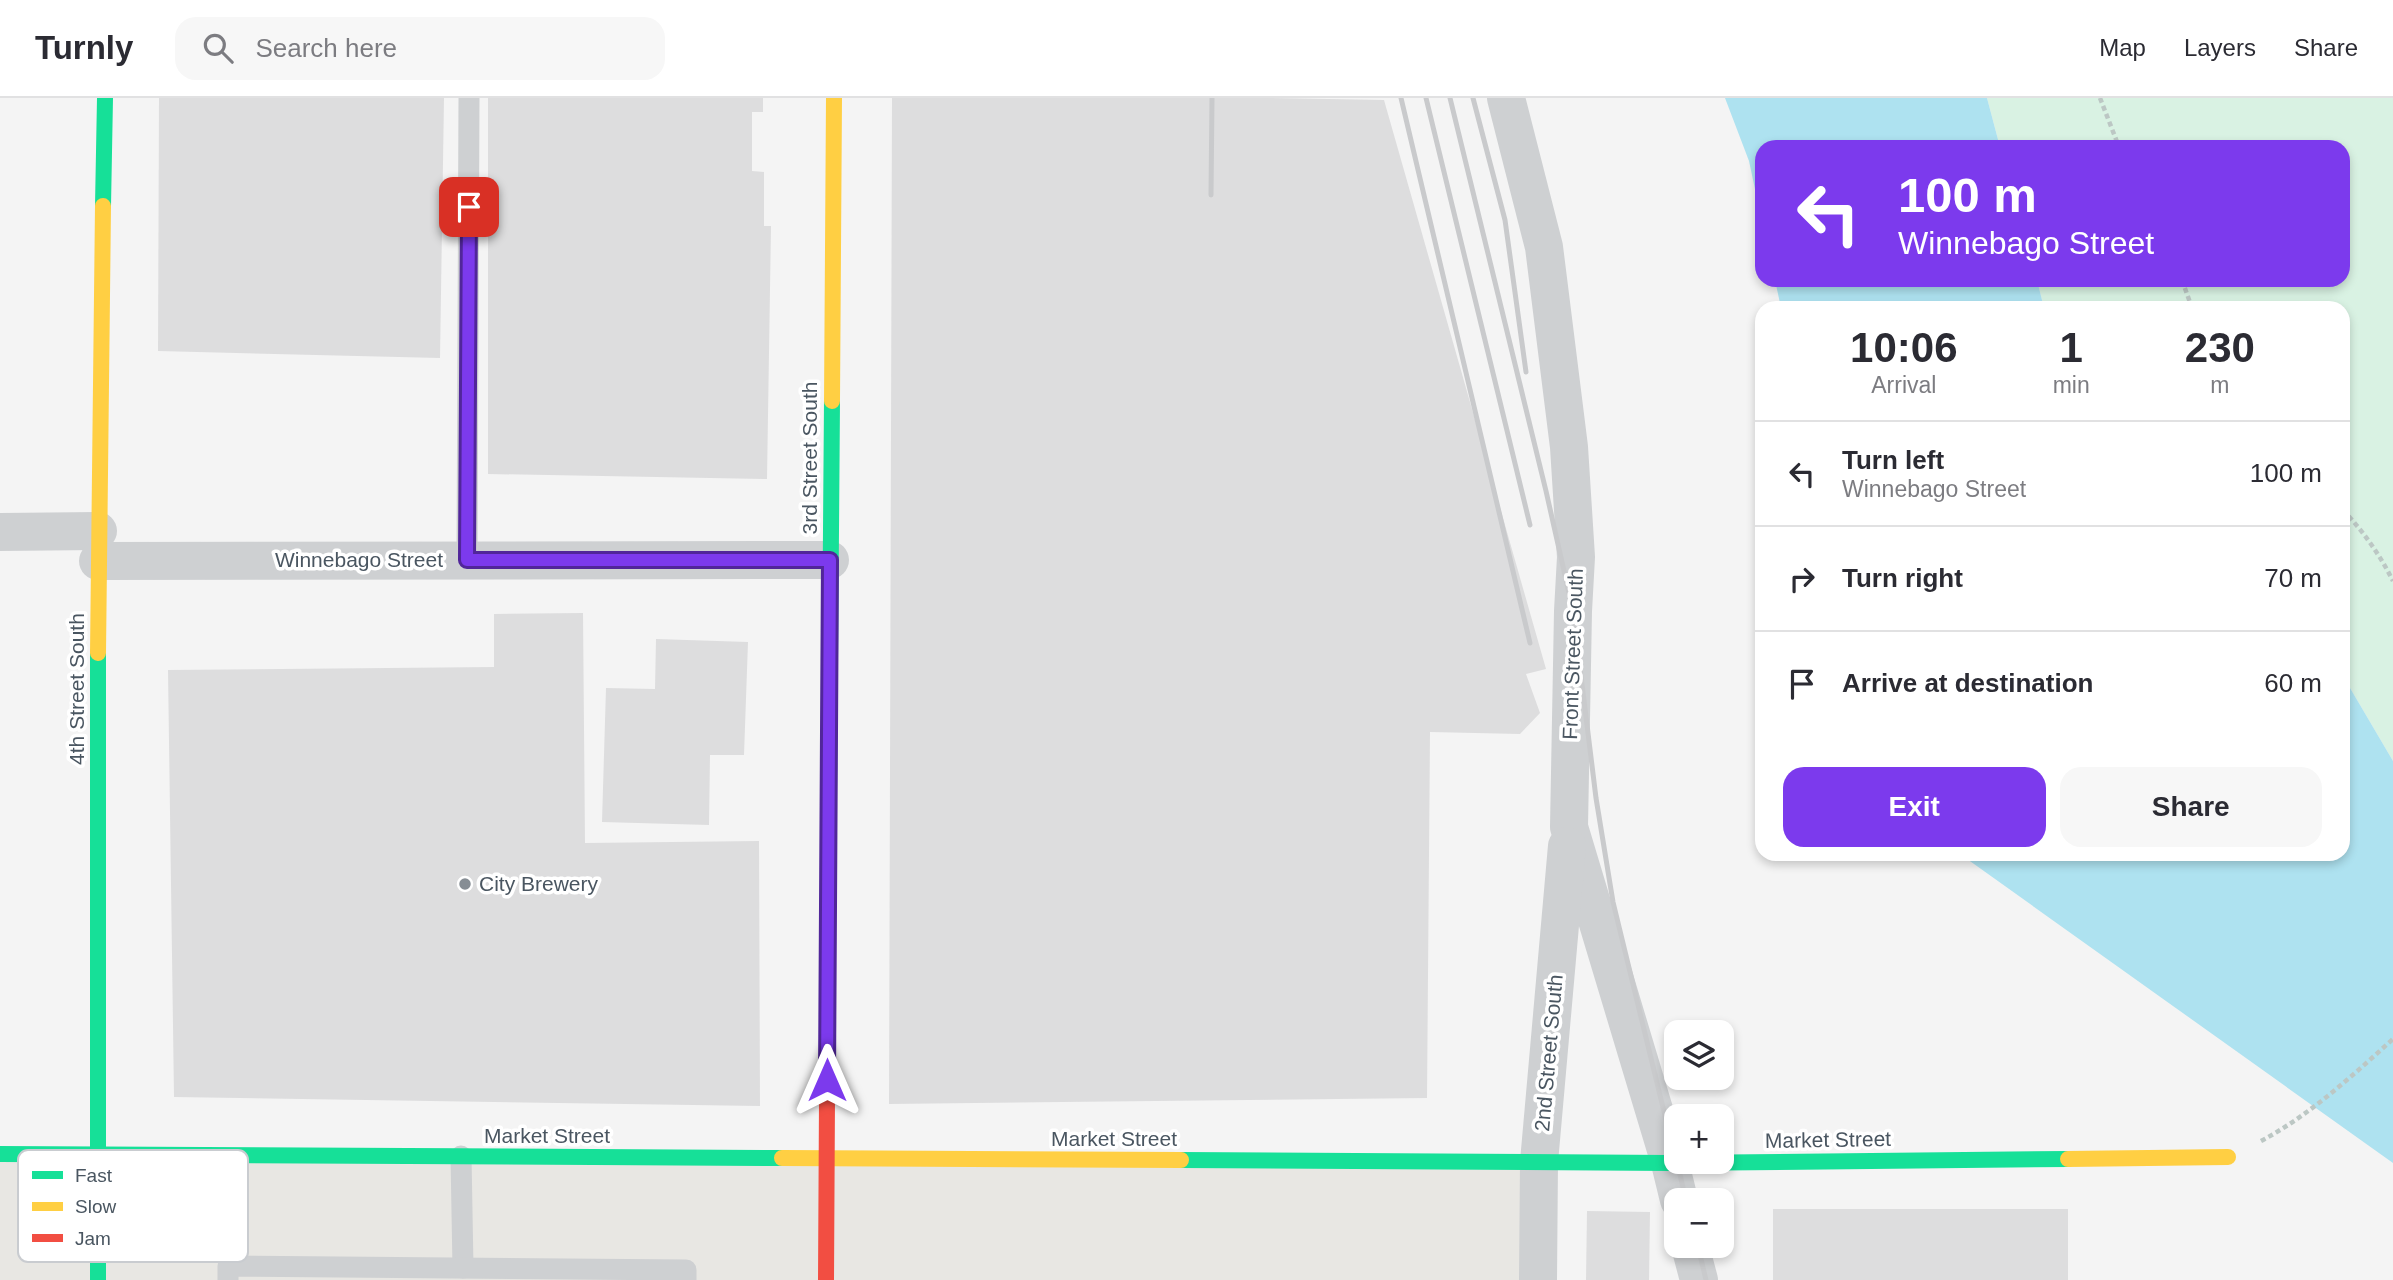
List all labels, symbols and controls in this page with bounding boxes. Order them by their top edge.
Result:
search box [175,17,665,80]
text: Turnly [35,29,133,66]
icon: search [199,29,237,67]
text: Search here [255,33,397,63]
text: Map [2099,34,2146,61]
text: Layers [2184,34,2256,61]
text: Share [2294,34,2358,61]
icon: left [1783,168,1874,259]
text: 100 m [1898,168,2037,222]
pin [439,177,499,237]
icon: arrive [450,188,488,226]
text: Winnebago Street [1898,225,2154,261]
text: 10:06 [1850,324,1958,371]
text: 1 [2059,324,2083,371]
text: 230 [2185,324,2255,371]
text: Arrival [1871,372,1936,398]
text: min [2053,372,2090,398]
text: m [2210,372,2229,398]
street label: 3rd Street South [798,382,821,534]
text: Turn left [1842,445,1944,475]
icon: left [1783,455,1821,493]
text: 100 m [2250,458,2322,488]
text: Winnebago Street [1842,476,2026,502]
street label: Winnebago Street [275,548,443,571]
icon: right [1783,560,1821,598]
text: Turn right [1842,563,1963,593]
text: 70 m [2264,563,2322,593]
street label: Front Street South [1558,568,1587,740]
street label: 4th Street South [65,613,88,765]
icon: arrive [1783,665,1821,703]
text: Arrive at destination [1842,668,2093,698]
text: 60 m [2264,668,2322,698]
button: Exit [1783,767,2046,847]
button: Share [2060,767,2322,847]
place label: City Brewery [479,872,599,895]
marker: City Brewery [457,876,473,892]
street label: 2nd Street South [1530,973,1567,1132]
map controls [1664,1020,1734,1258]
button: layers [1664,1020,1734,1090]
position arrow [790,1043,864,1117]
button: + [1664,1104,1734,1174]
street label: Market Street [484,1124,610,1147]
street label: Market Street [1051,1127,1177,1150]
street label: Market Street [1765,1127,1891,1152]
legend [18,1150,248,1262]
text: Fast [75,1165,113,1186]
button: − [1664,1188,1734,1258]
text: Slow [75,1196,116,1217]
text: Jam [75,1228,111,1249]

